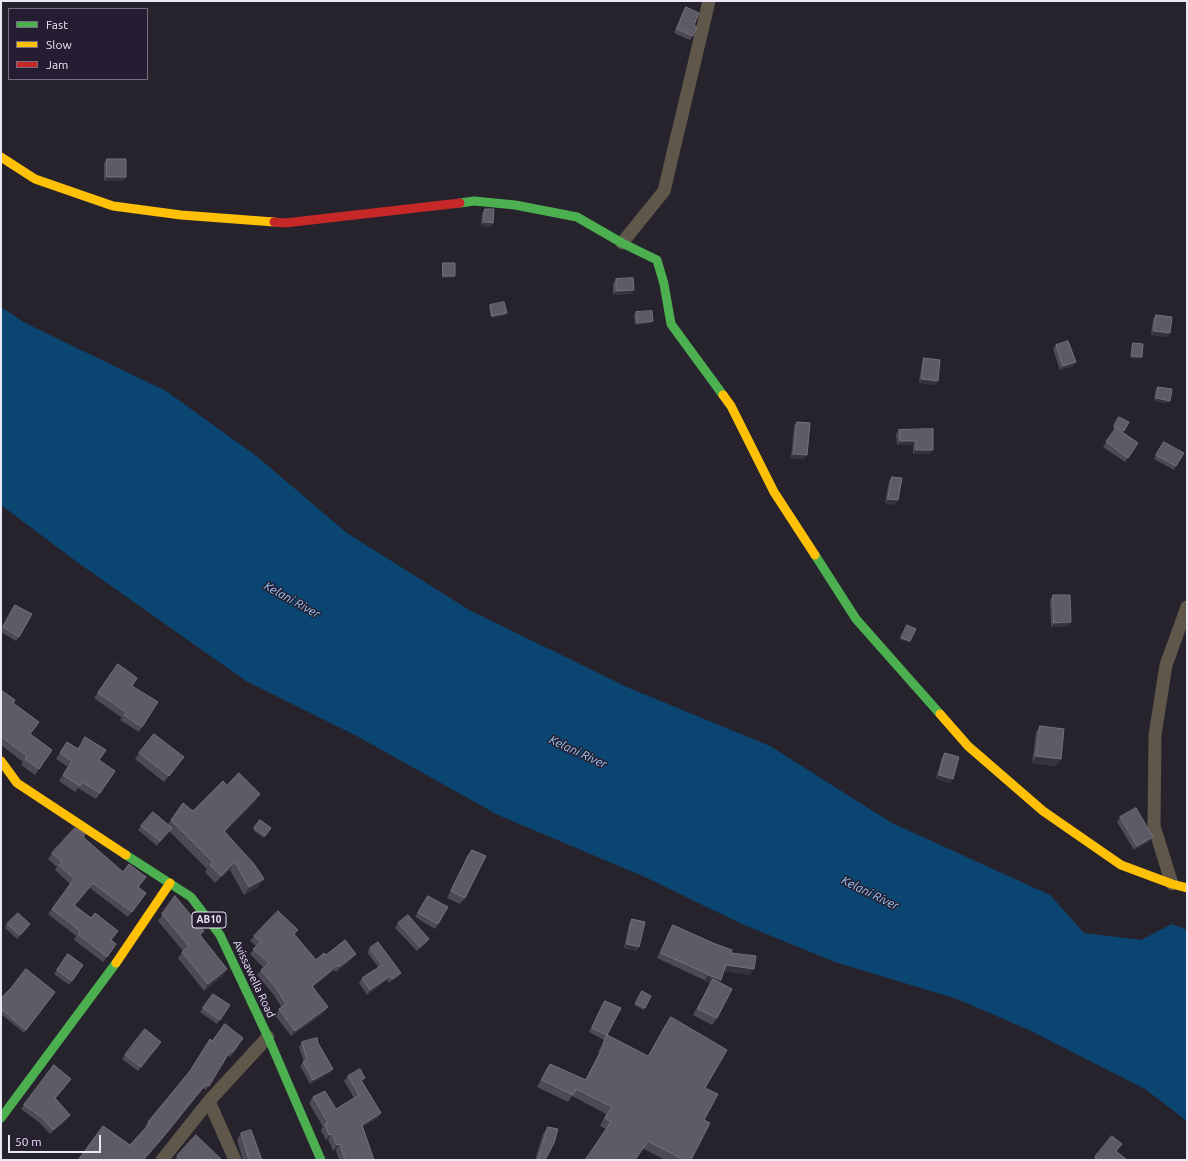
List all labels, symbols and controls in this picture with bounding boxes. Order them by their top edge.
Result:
legend [8,8,148,80]
text: Fast [46,18,68,31]
text: Slow [46,38,72,51]
text: Jam [46,58,68,71]
water label: Kelani River [261,579,323,621]
water label: Kelani River [547,732,609,772]
water label: Kelani River [839,873,901,913]
road number: AB10 [192,912,226,928]
street label: Avissawella Road [230,938,278,1020]
scale bar [10,1127,103,1153]
text: 50 m [15,1135,42,1148]

